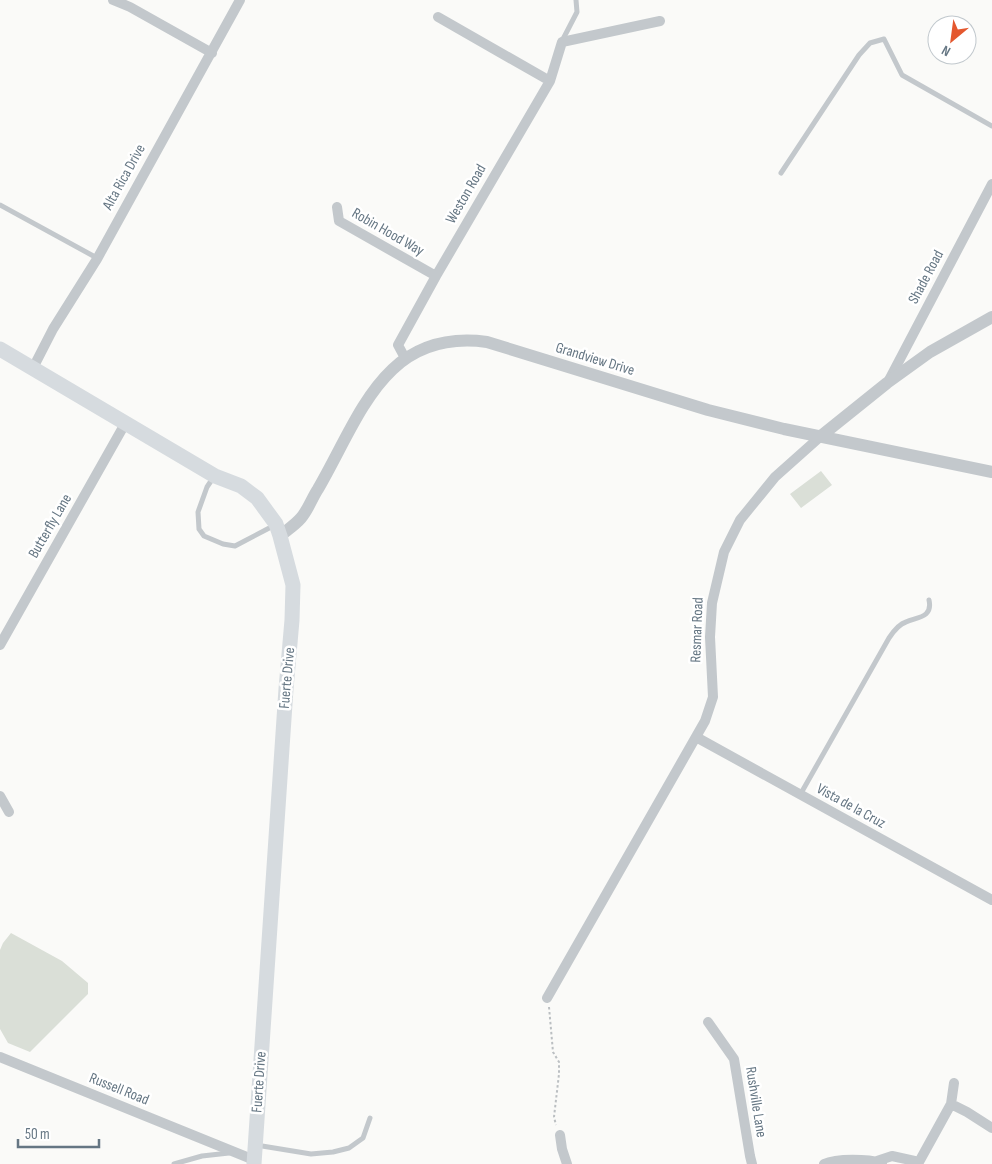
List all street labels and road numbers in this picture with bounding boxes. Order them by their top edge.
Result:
street label: Alta Rica Drive [98,141,150,214]
street label: Weston Road [441,161,491,227]
street label: Robin Hood Way [348,204,428,260]
street label: Shade Road [904,247,948,307]
street label: Grandview Drive [553,338,637,380]
street label: Butterfly Lane [24,491,76,561]
street label: Resmar Road [686,597,708,663]
street label: Fuerte Drive [275,647,299,709]
street label: Vista de la Cruz [813,779,890,833]
street label: Fuerte Drive [247,1051,271,1113]
street label: Rushville Lane [741,1065,771,1139]
street label: Russell Road [86,1068,152,1110]

